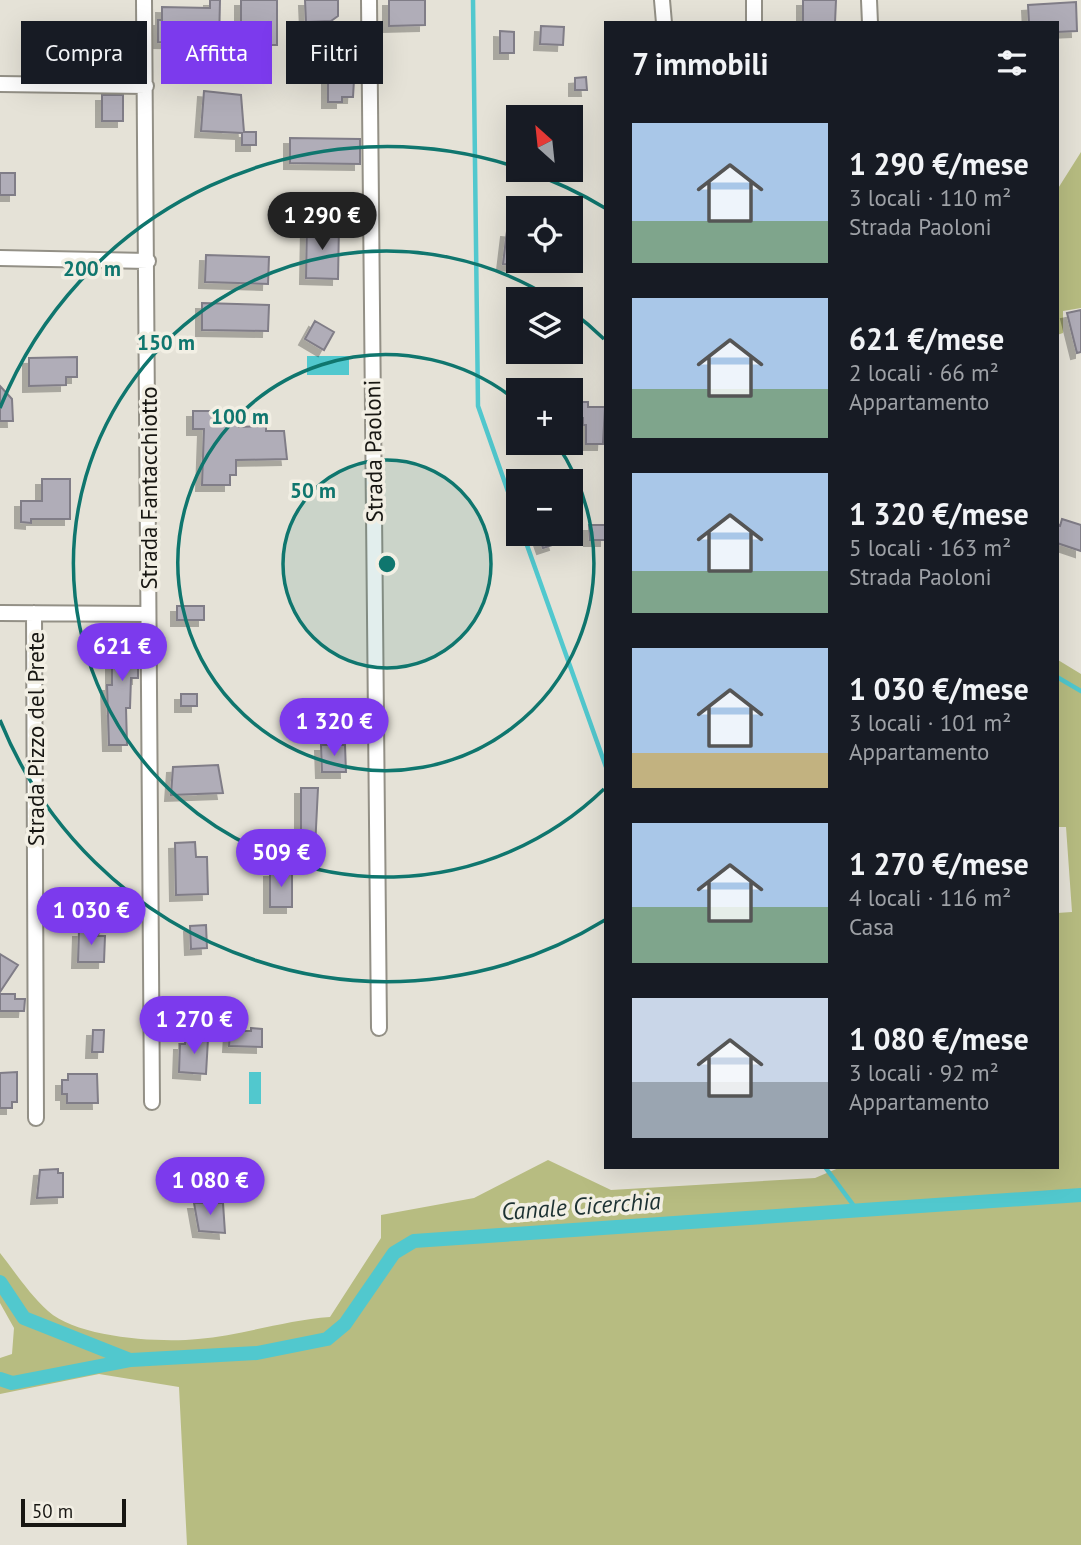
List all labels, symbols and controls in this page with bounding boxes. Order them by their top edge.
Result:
chip: Compra [21,21,147,84]
chip: Affitta [161,21,272,84]
chip: Filtri [286,21,383,84]
text: 7 immobili [632,44,769,83]
icon: filters [993,44,1031,82]
north arrow [506,105,583,182]
map controls [506,105,583,546]
text: 1 290 €/mese [849,144,1029,183]
icon: home [688,151,772,235]
text: 3 locali · 110 m² [849,183,1011,212]
pin: 1 290 € [257,192,387,252]
button: locate [506,196,583,273]
text: 1 290 € [284,200,360,229]
text: Strada Paoloni [849,212,992,241]
text: 200 m [63,255,121,282]
button: layers [506,287,583,364]
text: 621 €/mese [849,319,1004,358]
icon: home [688,326,772,410]
text: 150 m [137,329,195,356]
text: 2 locali · 66 m² [849,358,999,387]
button: + [506,378,583,455]
street label: Strada Paoloni [357,379,389,523]
street label: Strada Fantacchiotto [134,386,163,590]
text: Appartamento [849,387,989,416]
text: 100 m [211,403,269,430]
button: − [506,469,583,546]
text: 50 m [290,477,336,504]
text: 1 320 €/mese [849,494,1029,533]
icon: home [688,501,772,585]
text: 5 locali · 163 m² [849,533,1011,562]
centre of rings [375,552,399,576]
text: Strada Paoloni [849,562,992,591]
pin: 621 € [73,624,171,683]
text: 621 € [93,631,151,660]
street label: Strada Pizzo del Prete [21,632,50,846]
text: 1 030 €/mese [849,669,1029,708]
icon: home [688,676,772,760]
pin: 1 320 € [269,698,399,758]
text: 1 320 € [296,706,372,735]
text: 3 locali · 101 m² [849,708,1011,737]
text: Appartamento [849,737,989,766]
pin: 509 € [232,830,330,889]
text: 509 € [252,837,310,866]
text: 1 270 €/mese [849,844,1029,883]
icon: home [688,851,772,935]
text: 4 locali · 116 m² [849,883,1011,912]
pin: 1 030 € [26,888,156,947]
text: 1 030 € [53,895,129,924]
text: Casa [849,912,894,941]
pin: 1 270 € [129,996,259,1056]
text: 1 270 € [156,1004,232,1033]
text: 1 080 €/mese [849,1019,1029,1058]
icon: home [688,1026,772,1110]
text: 3 locali · 92 m² [849,1058,999,1087]
text: Appartamento [849,1087,989,1116]
pin: 1 080 € [145,1158,275,1217]
text: 1 080 € [172,1165,248,1194]
water label: Canale Cicerchia [500,1185,662,1227]
scale bar [21,1496,126,1528]
text: 50 m [32,1499,73,1523]

